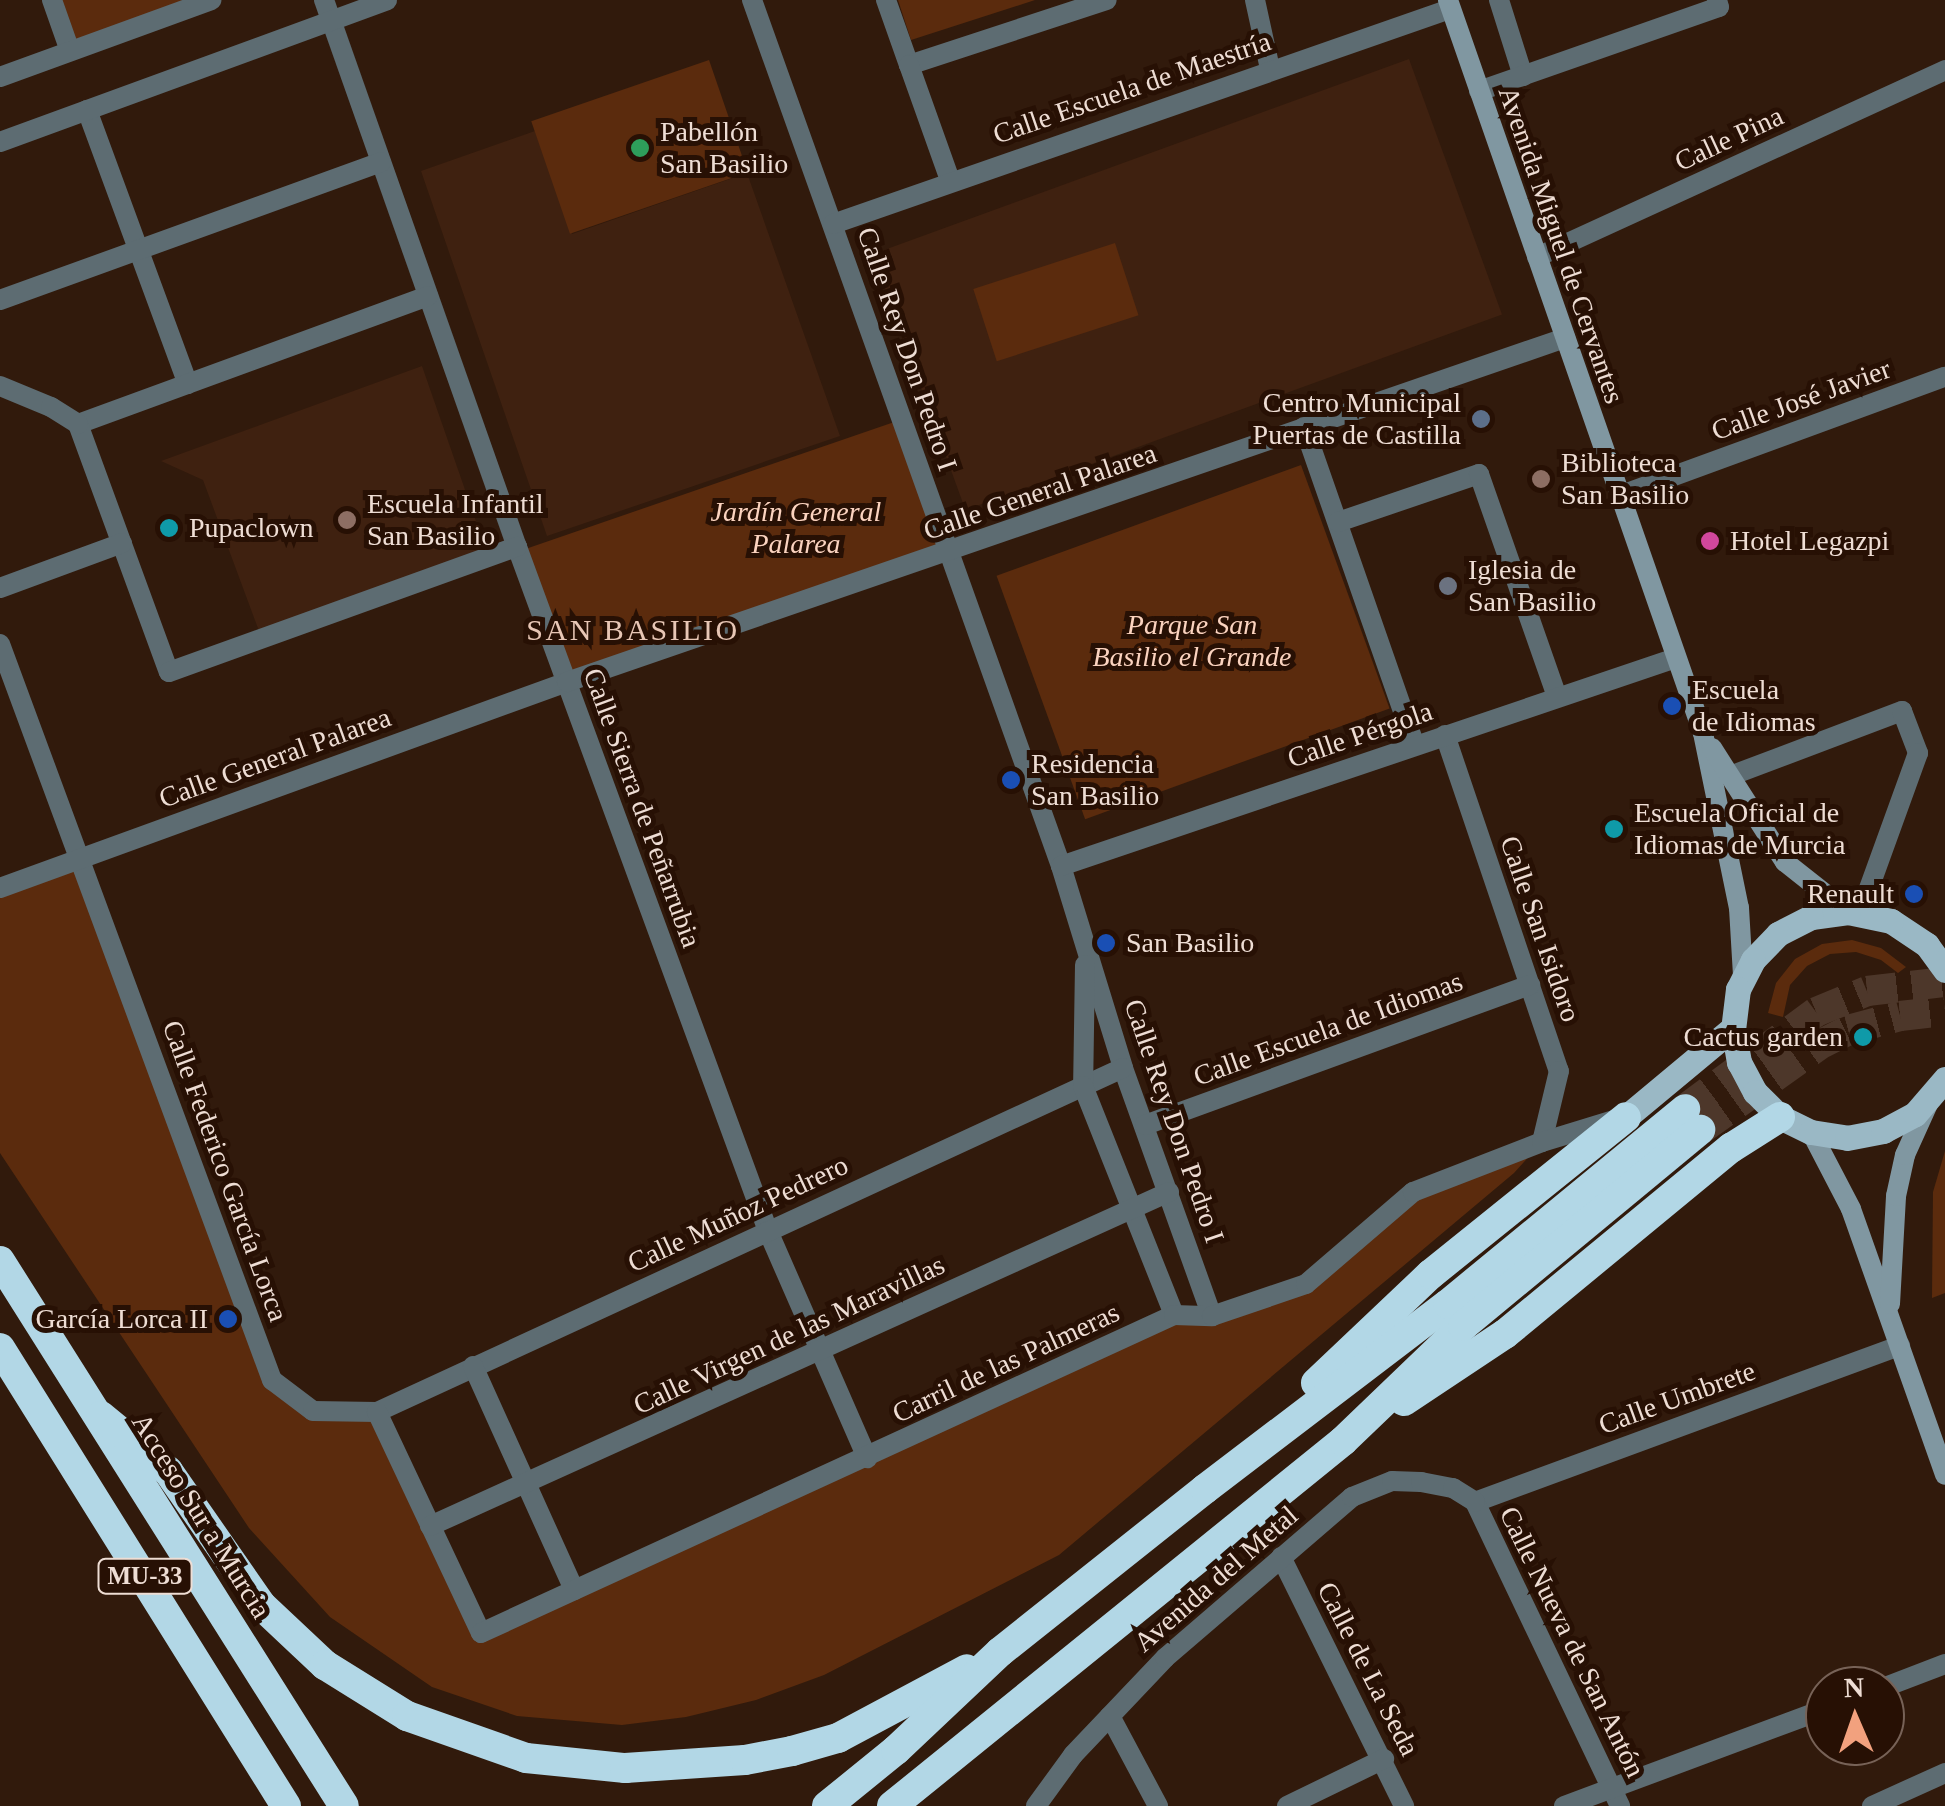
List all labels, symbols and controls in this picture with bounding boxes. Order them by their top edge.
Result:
street label: Calle Escuela de Maestría [989,25,1275,151]
street label: Avenida Miguel de Cervantes [1491,82,1631,408]
street label: Calle Pina [1669,99,1789,179]
place label: Pabellón San Basilio [660,115,788,181]
marker: Pabellón San Basilio [629,137,651,159]
street label: Calle Rey Don Pedro I [850,223,964,475]
street label: Calle José Javier [1707,352,1895,448]
place label: Centro Municipal Puertas de Castilla [1253,386,1461,452]
marker: Centro Municipal Puertas de Castilla [1470,408,1492,430]
street label: Calle General Palarea [919,436,1161,548]
place label: Biblioteca San Basilio [1561,446,1689,512]
marker: Biblioteca San Basilio [1530,468,1552,490]
place label: Escuela Infantil San Basilio [367,487,543,553]
park label: Jardín General Palarea [711,495,881,561]
marker: Escuela Infantil San Basilio [336,509,358,531]
place label: Pupaclown [189,511,313,545]
marker: Pupaclown [158,517,180,539]
place label: Hotel Legazpi [1730,524,1889,558]
marker: Hotel Legazpi [1699,530,1721,552]
place label: Iglesia de San Basilio [1468,553,1596,619]
marker: Iglesia de San Basilio [1437,575,1459,597]
park label: Parque San Basilio el Grande [1092,608,1292,674]
district label: SAN BASILIO [526,612,740,648]
street label: Calle Sierra de Peñarrubia [576,664,708,952]
place label: Escuela de Idiomas [1692,673,1816,739]
street label: Calle Pérgola [1283,695,1437,775]
marker: Escuela de Idiomas [1661,695,1683,717]
street label: Calle General Palarea [155,700,395,816]
place label: Residencia San Basilio [1031,747,1159,813]
marker: Residencia San Basilio [1000,769,1022,791]
place label: Escuela Oficial de Idiomas de Murcia [1634,796,1845,862]
marker: Escuela Oficial de Idiomas de Murcia [1603,818,1625,840]
street label: Calle San Isidoro [1492,832,1588,1026]
place label: Renault [1807,877,1894,911]
marker: Renault [1903,883,1925,905]
place label: San Basilio [1126,926,1254,960]
marker: San Basilio [1095,932,1117,954]
street label: Calle Escuela de Idiomas [1189,965,1467,1093]
street label: Calle Rey Don Pedro I [1117,995,1231,1247]
street label: Calle Federico García Lorca [155,1016,295,1326]
place label: Cactus garden [1684,1020,1843,1054]
marker: Cactus garden [1852,1026,1874,1048]
street label: Calle Muñoz Pedrero [622,1148,854,1280]
street label: Calle Virgen de las Maravillas [628,1248,950,1422]
street label: Carril de las Palmeras [887,1296,1125,1430]
place label: García Lorca II [35,1302,208,1336]
marker: García Lorca II [217,1308,239,1330]
street label: Calle Umbrete [1594,1354,1760,1442]
street label: Acceso Sur a Murcia [124,1407,278,1625]
street label: Avenida del Metal [1127,1499,1305,1659]
street label: Calle Nueva de San Antón [1491,1500,1653,1784]
road number: MU-33 [98,1556,192,1596]
street label: Calle de La Seda [1310,1577,1426,1761]
north arrow [1805,1666,1905,1766]
text: N [1843,1672,1865,1703]

